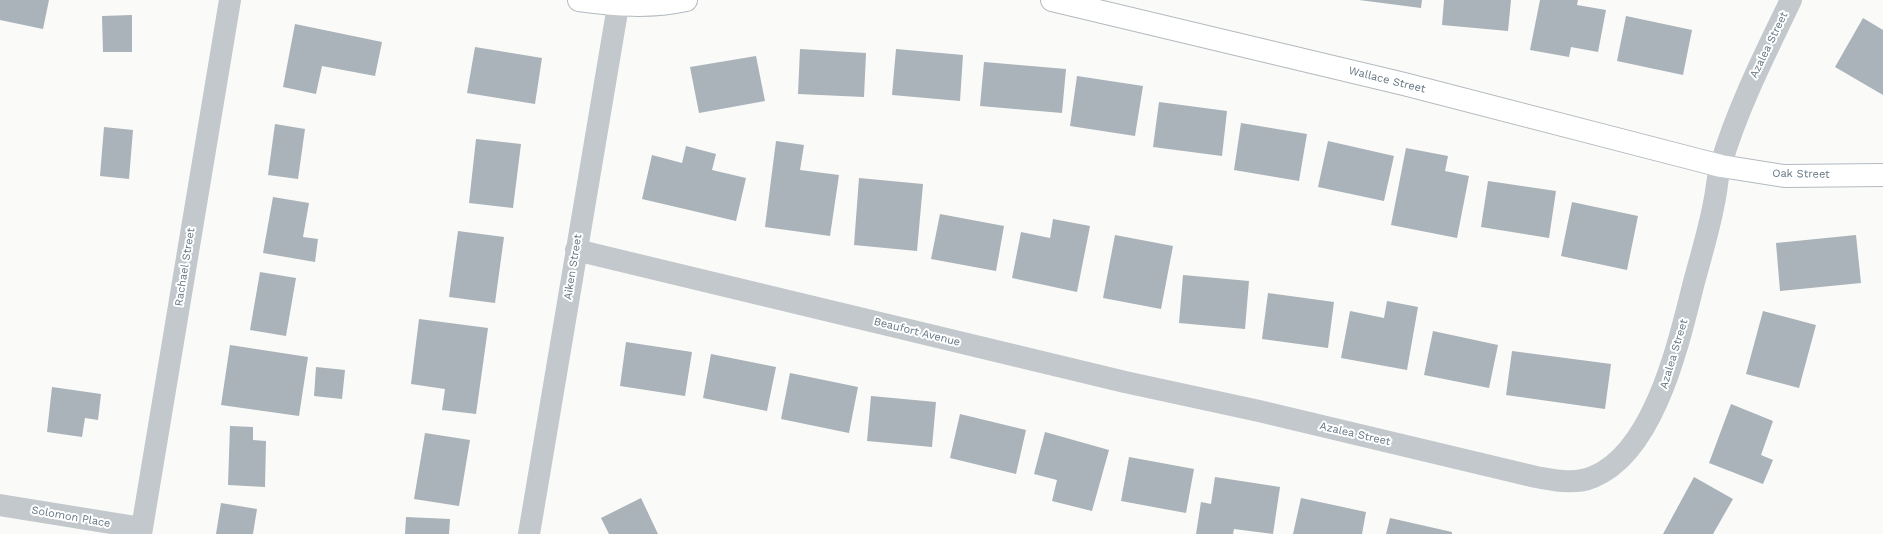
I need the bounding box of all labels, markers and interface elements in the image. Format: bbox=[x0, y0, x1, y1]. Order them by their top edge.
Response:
street label: Azalea Street bbox=[1747, 10, 1791, 80]
street label: Wallace Street bbox=[1347, 64, 1427, 96]
street label: Oak Street bbox=[1772, 167, 1830, 181]
street label: Rachael Street bbox=[172, 227, 198, 307]
street label: Aiken Street bbox=[561, 233, 585, 301]
street label: Beaufort Avenue bbox=[872, 315, 962, 349]
street label: Azalea Street bbox=[1657, 318, 1691, 390]
street label: Azalea Street bbox=[1318, 419, 1392, 449]
street label: Solomon Place bbox=[30, 504, 112, 530]

